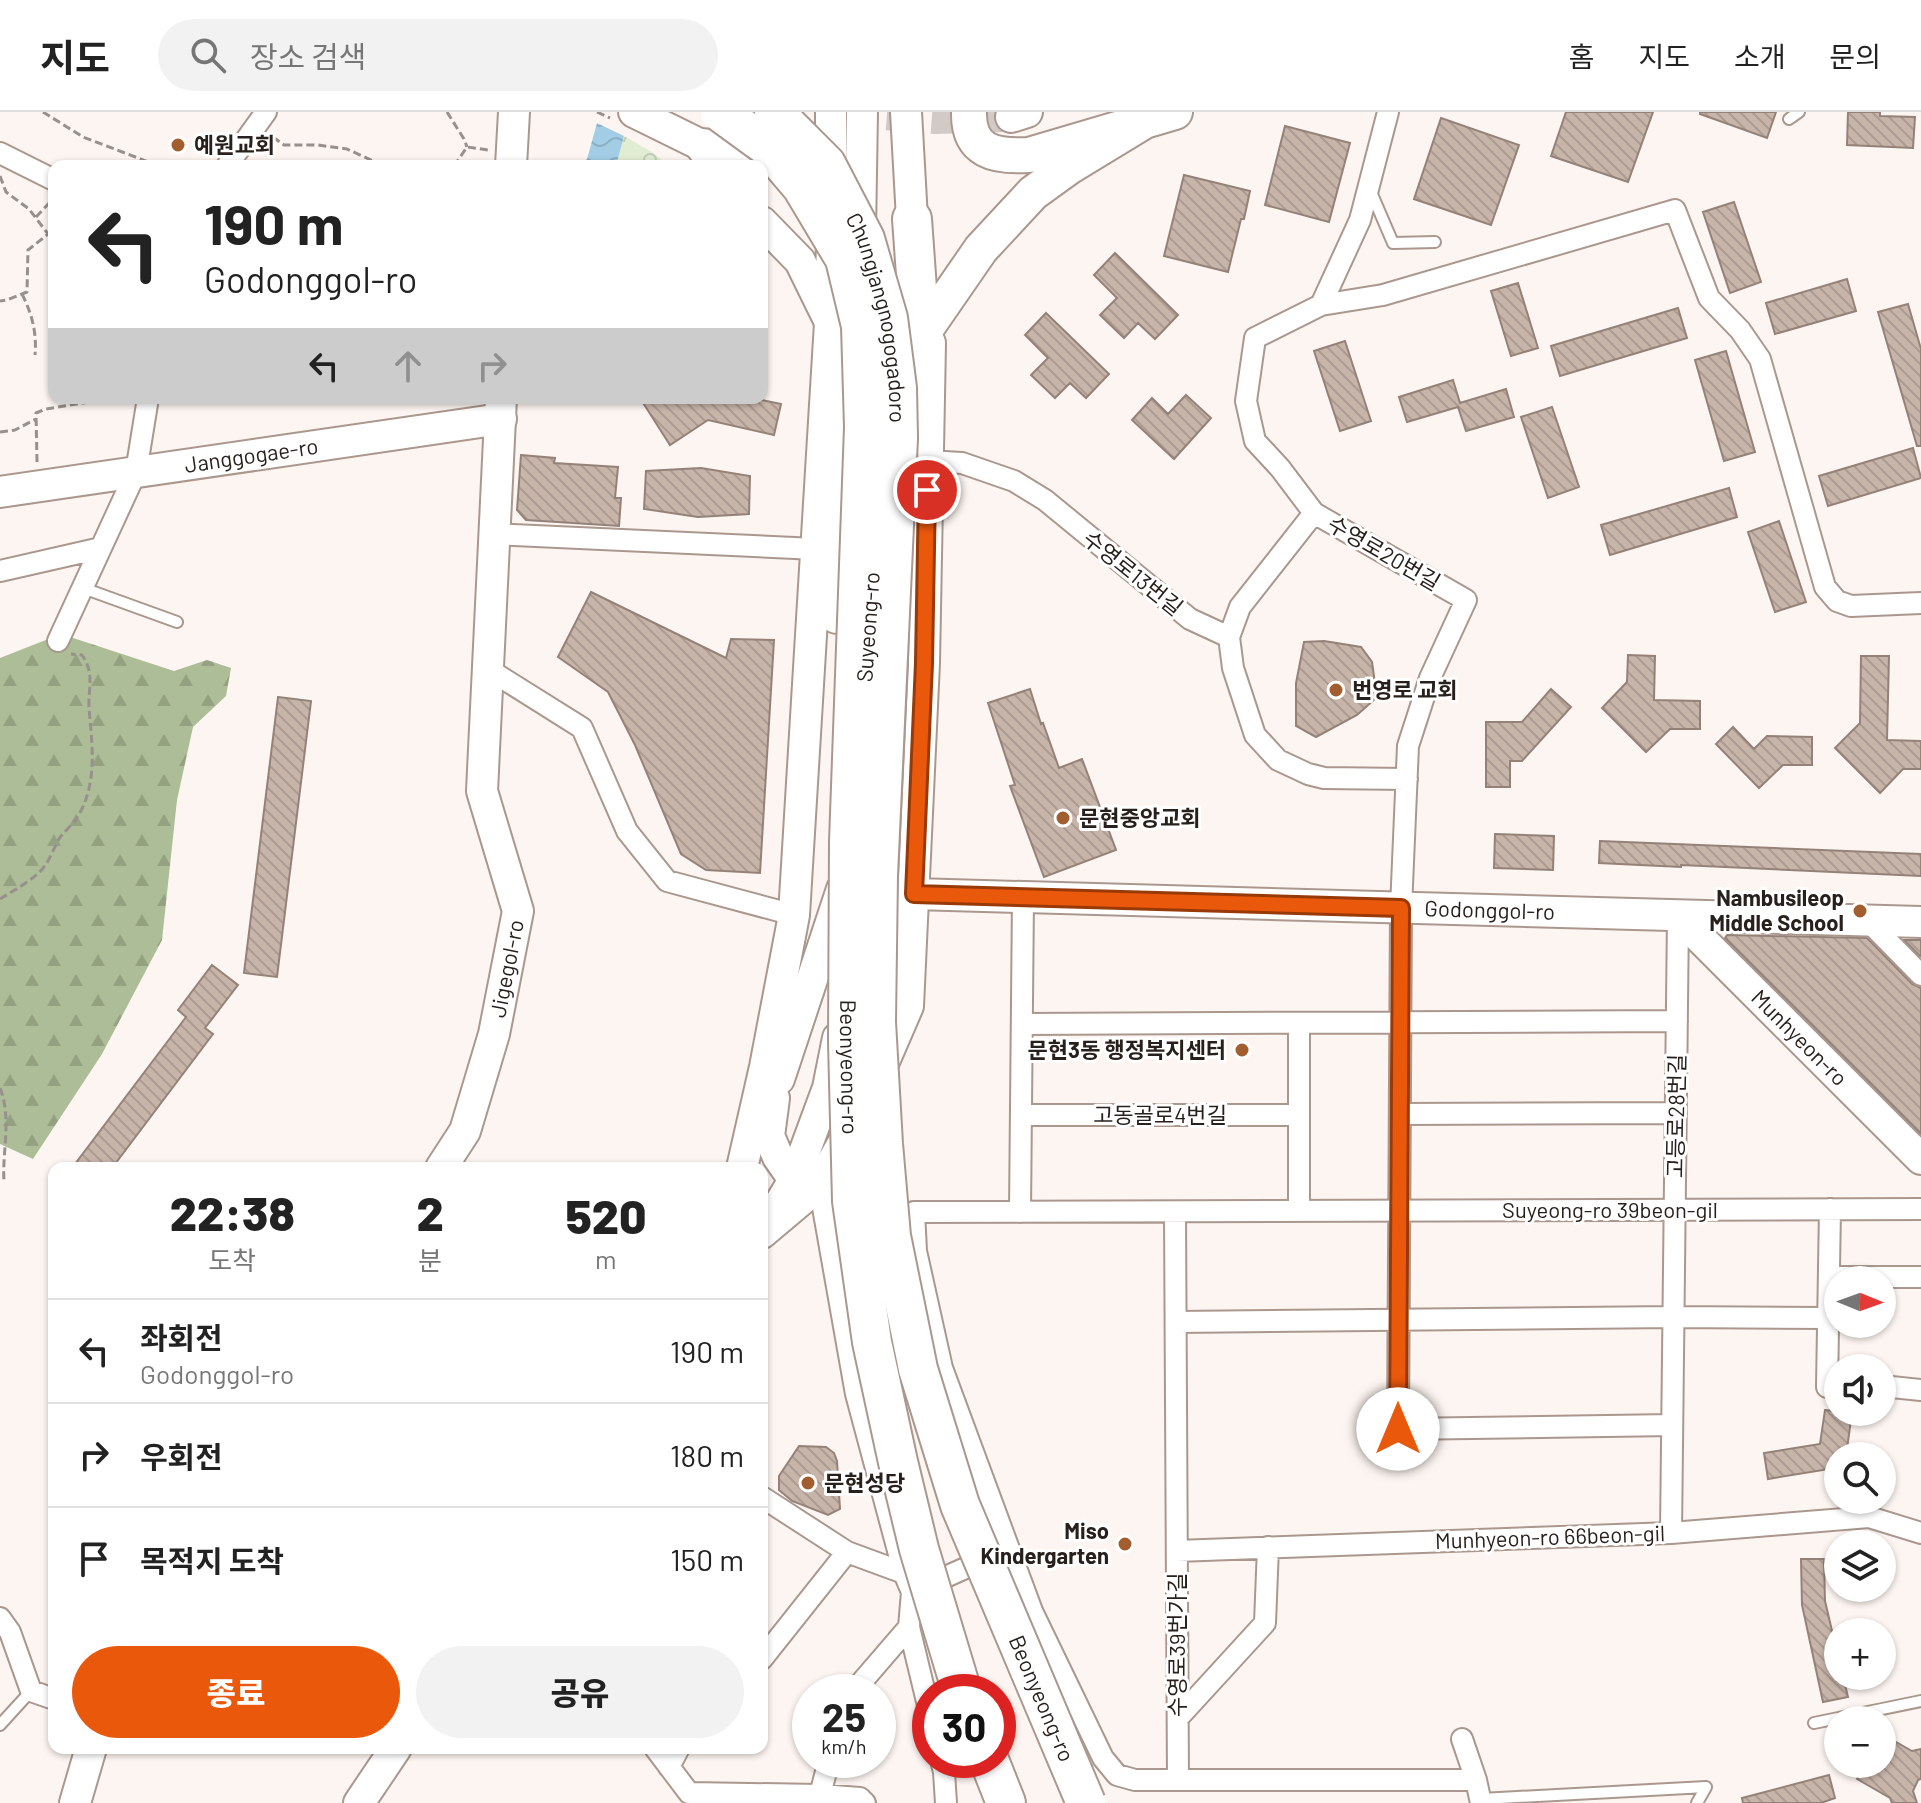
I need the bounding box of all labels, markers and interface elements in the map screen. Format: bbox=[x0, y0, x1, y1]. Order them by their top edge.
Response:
search box bbox=[158, 19, 718, 91]
icon: search bbox=[186, 33, 230, 77]
text: 지도 bbox=[40, 34, 110, 80]
text: 장소 검색 bbox=[250, 38, 366, 74]
text: 홈 bbox=[1569, 39, 1594, 73]
text: 지도 bbox=[1638, 39, 1690, 73]
text: 소개 bbox=[1734, 39, 1785, 73]
text: 문의 bbox=[1829, 39, 1881, 73]
place label: 예원교회 bbox=[194, 131, 275, 157]
marker: 예원교회 bbox=[169, 136, 187, 154]
text: 190 m bbox=[204, 189, 343, 256]
icon: left bbox=[72, 192, 176, 296]
street label: Chungjangnogogadoro bbox=[842, 208, 912, 423]
text: Godonggol-ro bbox=[204, 257, 417, 300]
icon: left bbox=[302, 344, 346, 388]
icon: ahead bbox=[386, 344, 430, 388]
icon: right bbox=[470, 344, 514, 388]
street label: Janggogae-ro bbox=[183, 432, 320, 477]
pin bbox=[893, 456, 961, 524]
icon: arrive bbox=[905, 468, 949, 512]
street label: 수영로20번길 bbox=[1324, 510, 1445, 595]
street label: 수영로13번길 bbox=[1079, 524, 1189, 620]
street label: Suyeong-ro bbox=[850, 571, 884, 683]
place label: 번영로 교회 bbox=[1352, 676, 1458, 702]
marker: 번영로 교회 bbox=[1327, 681, 1345, 699]
place label: 문현중앙교회 bbox=[1079, 804, 1200, 830]
marker: 문현중앙교회 bbox=[1054, 809, 1072, 827]
place label: Nambusileop Middle School bbox=[1709, 884, 1844, 935]
street label: Godonggol-ro bbox=[1424, 894, 1555, 924]
marker: Nambusileop Middle School bbox=[1851, 902, 1869, 920]
street label: Jigegol-ro bbox=[484, 917, 528, 1020]
street label: Munhyeon-ro bbox=[1747, 984, 1854, 1090]
street label: Beonyeong-ro bbox=[836, 1000, 864, 1135]
place label: 문현3동 행정복지센터 bbox=[1028, 1036, 1226, 1062]
marker: 문현3동 행정복지센터 bbox=[1233, 1041, 1251, 1059]
street label: 고등로28번길 bbox=[1661, 1054, 1689, 1178]
street label: 고동골로4번길 bbox=[1093, 1101, 1227, 1127]
text: 22:38 bbox=[170, 1183, 295, 1241]
text: 2 bbox=[416, 1183, 444, 1241]
text: 520 bbox=[565, 1186, 646, 1244]
street label: Suyeong-ro 39beon-gil bbox=[1502, 1196, 1718, 1222]
text: m bbox=[595, 1243, 617, 1274]
text: 도착 bbox=[208, 1244, 256, 1275]
text: 분 bbox=[418, 1244, 442, 1275]
north arrow bbox=[1824, 1266, 1896, 1338]
map controls bbox=[1824, 1266, 1896, 1778]
text: 좌회전 bbox=[140, 1319, 223, 1355]
icon: left bbox=[72, 1329, 116, 1373]
text: 190 m bbox=[670, 1333, 744, 1369]
button: sound bbox=[1824, 1354, 1896, 1426]
text: Godonggol-ro bbox=[140, 1358, 294, 1389]
position arrow bbox=[1356, 1387, 1440, 1471]
icon: right bbox=[72, 1433, 116, 1477]
text: 180 m bbox=[670, 1437, 744, 1473]
text: 우회전 bbox=[140, 1438, 223, 1474]
button: search bbox=[1824, 1442, 1896, 1514]
place label: 문현성당 bbox=[824, 1469, 905, 1495]
marker: 문현성당 bbox=[799, 1474, 817, 1492]
place label: Miso Kindergarten bbox=[981, 1517, 1109, 1568]
street label: Munhyeon-ro 66beon-gil bbox=[1434, 1519, 1665, 1553]
button: layers bbox=[1824, 1530, 1896, 1602]
marker: Miso Kindergarten bbox=[1116, 1535, 1134, 1553]
icon: arrive bbox=[72, 1537, 116, 1581]
text: 150 m bbox=[670, 1541, 744, 1577]
text: 목적지 도착 bbox=[140, 1542, 284, 1578]
street label: 수영로39번가길 bbox=[1163, 1573, 1189, 1717]
button: + bbox=[1824, 1618, 1896, 1690]
street label: Beonyeong-ro bbox=[1004, 1631, 1081, 1765]
button: 종료 bbox=[72, 1646, 400, 1738]
button: 공유 bbox=[416, 1646, 744, 1738]
speed limit sign: 30 bbox=[912, 1674, 1016, 1778]
text: 25 bbox=[822, 1692, 866, 1740]
button: − bbox=[1824, 1706, 1896, 1778]
text: km/h bbox=[821, 1734, 867, 1758]

